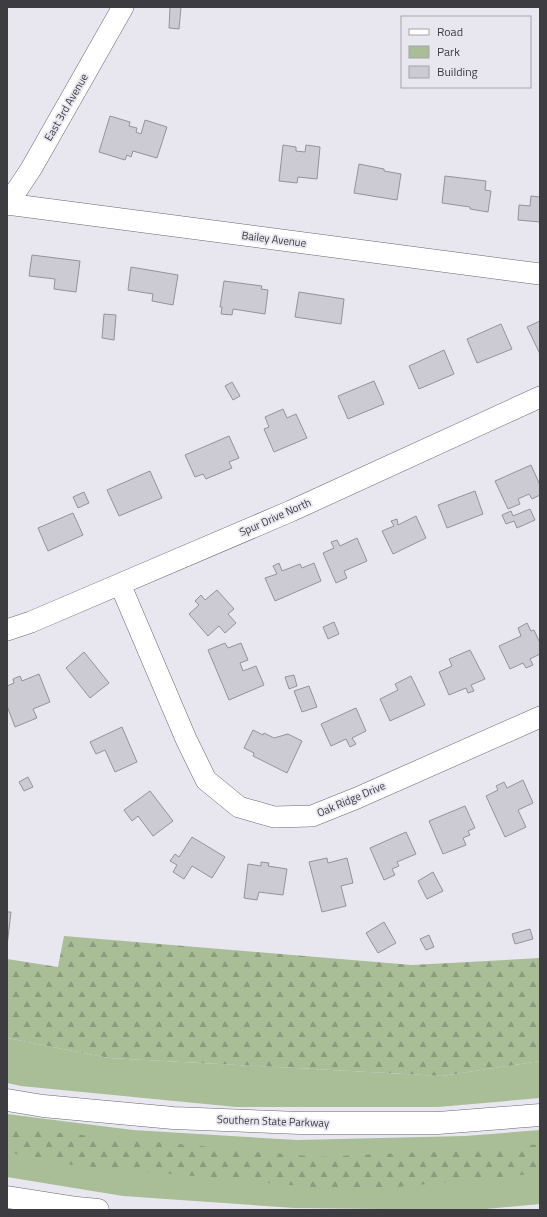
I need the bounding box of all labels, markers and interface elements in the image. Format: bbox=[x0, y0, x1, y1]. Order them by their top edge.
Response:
legend bbox=[401, 16, 531, 88]
text: Road bbox=[437, 22, 463, 41]
text: Park bbox=[437, 42, 460, 61]
text: Building bbox=[437, 62, 478, 81]
street label: East 3rd Avenue bbox=[40, 70, 92, 144]
street label: Bailey Avenue bbox=[241, 227, 308, 251]
street label: Spur Drive North bbox=[237, 494, 314, 540]
street label: Oak Ridge Drive bbox=[314, 777, 388, 821]
street label: Southern State Parkway bbox=[217, 1111, 330, 1131]

